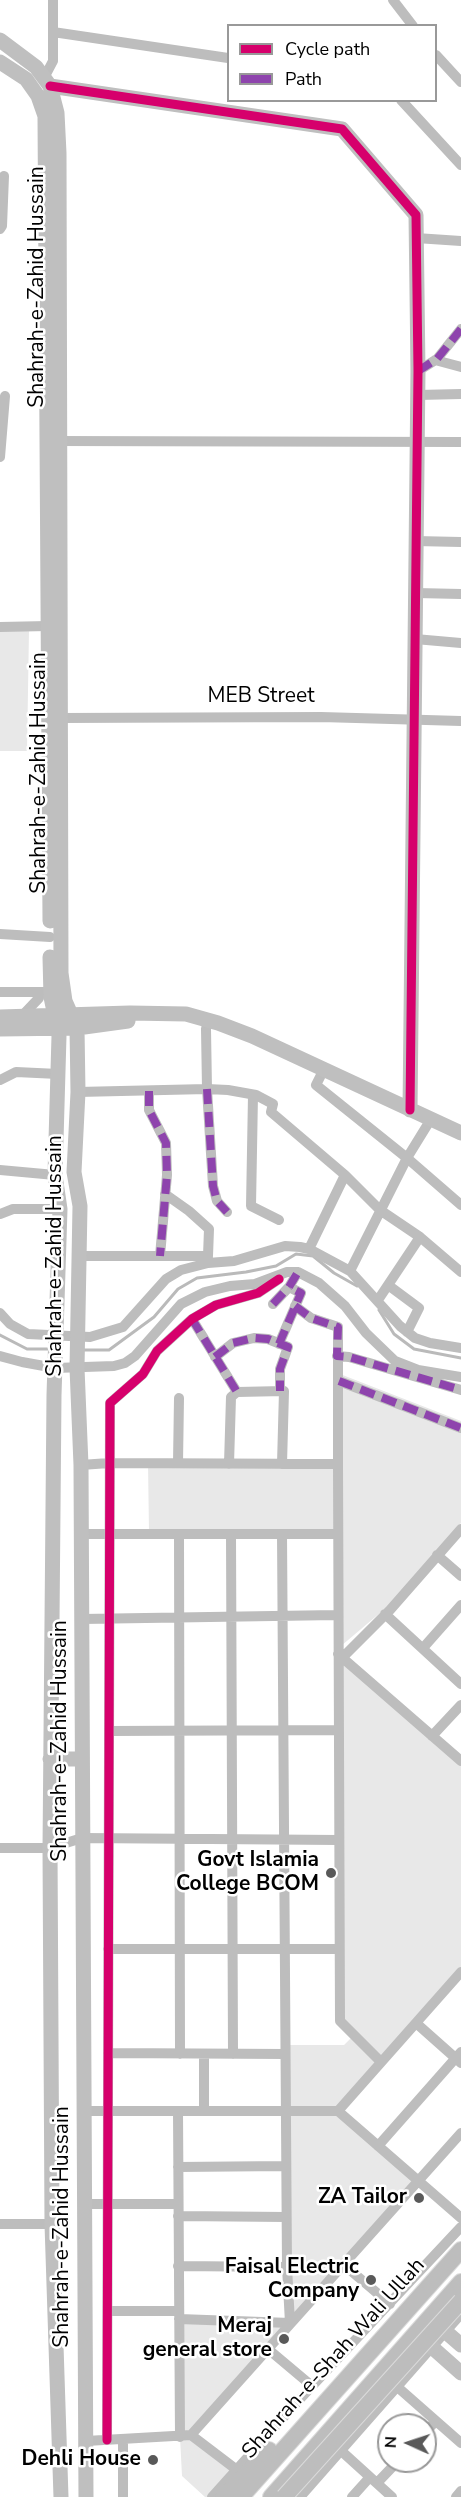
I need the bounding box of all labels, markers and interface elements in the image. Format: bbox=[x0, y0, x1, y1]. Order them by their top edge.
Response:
legend bbox=[227, 24, 437, 102]
text: Cycle path bbox=[285, 37, 370, 61]
text: Path bbox=[285, 67, 322, 91]
street label: Shahrah-e-Zahid Hussain bbox=[25, 166, 51, 408]
street label: Shahrah-e-Zahid Hussain bbox=[27, 652, 53, 894]
street label: MEB Street bbox=[207, 684, 315, 710]
street label: Shahrah-e-Zahid Hussain bbox=[43, 1135, 69, 1377]
street label: Shahrah-e-Zahid Hussain bbox=[48, 1620, 74, 1862]
place label: Govt Islamia College BCOM bbox=[176, 1848, 319, 1898]
marker: Govt Islamia College BCOM bbox=[324, 1866, 338, 1880]
street label: Shahrah-e-Zahid Hussain bbox=[50, 2106, 76, 2348]
place label: ZA Tailor bbox=[318, 2185, 407, 2211]
marker: ZA Tailor bbox=[412, 2191, 426, 2205]
street label: Shahrah-e-Shah Wali Ullah bbox=[237, 2254, 431, 2464]
place label: Faisal Electric Company bbox=[225, 2255, 359, 2305]
marker: Faisal Electric Company bbox=[364, 2273, 378, 2287]
place label: Meraj general store bbox=[143, 2314, 272, 2364]
marker: Meraj general store bbox=[277, 2332, 291, 2346]
north arrow bbox=[377, 2413, 437, 2473]
text: N bbox=[380, 2436, 402, 2449]
place label: Dehli House bbox=[21, 2447, 141, 2473]
marker: Dehli House bbox=[146, 2453, 160, 2467]

